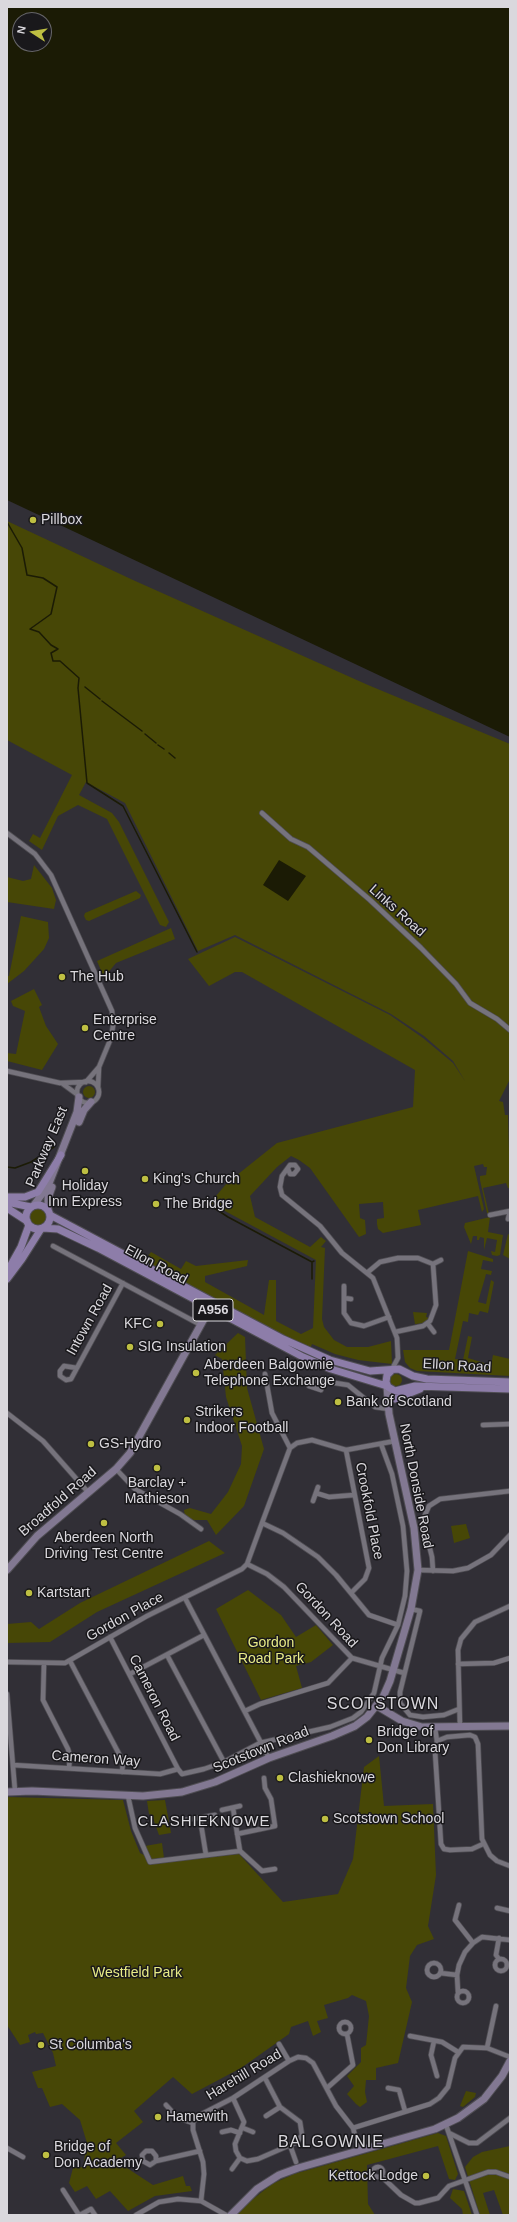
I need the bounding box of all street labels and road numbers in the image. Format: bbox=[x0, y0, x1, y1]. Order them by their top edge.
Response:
street label: Links Road bbox=[365, 881, 429, 941]
street label: Parkway East bbox=[23, 1104, 71, 1190]
street label: Ellon Road bbox=[122, 1242, 190, 1288]
street label: Intown Road bbox=[64, 1282, 116, 1358]
road number: A956 bbox=[193, 1299, 233, 1321]
street label: Ellon Road bbox=[422, 1356, 492, 1376]
street label: North Donside Road bbox=[396, 1422, 436, 1550]
street label: Crookfold Place bbox=[351, 1461, 387, 1561]
street label: Broadfold Road bbox=[16, 1464, 100, 1540]
street label: Gordon Road bbox=[291, 1579, 361, 1651]
street label: Gordon Place bbox=[83, 1589, 167, 1645]
street label: Cameron Road bbox=[125, 1652, 183, 1744]
street label: Scotstown Road bbox=[211, 1723, 311, 1777]
street label: Cameron Way bbox=[51, 1748, 141, 1770]
street label: Harehill Road bbox=[203, 2046, 285, 2104]

